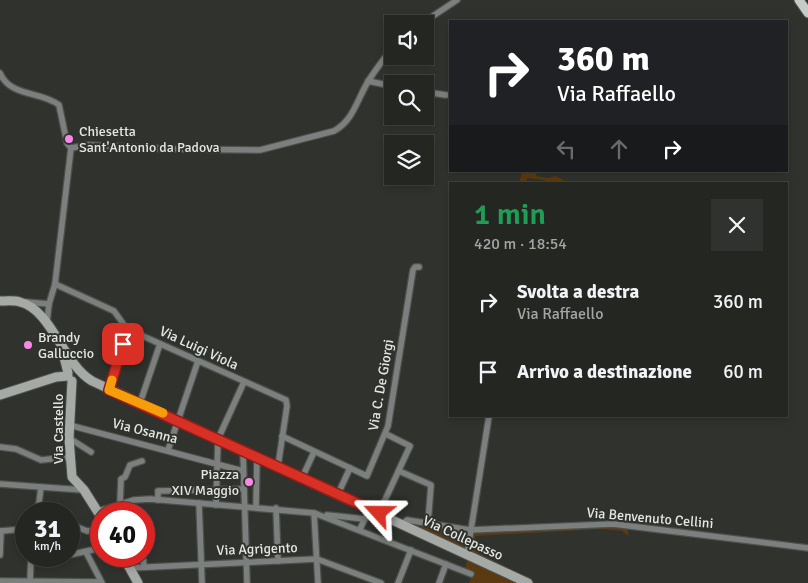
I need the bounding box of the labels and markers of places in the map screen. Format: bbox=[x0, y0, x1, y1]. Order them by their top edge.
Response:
place label: Chiesetta Sant'Antonio da Padova bbox=[79, 123, 220, 156]
marker: Chiesetta Sant'Antonio da Padova bbox=[63, 133, 75, 145]
pin bbox=[102, 323, 144, 365]
place label: Brandy Galluccio bbox=[38, 329, 94, 362]
marker: Brandy Galluccio bbox=[22, 339, 34, 351]
place label: Piazza XIV Maggio bbox=[171, 466, 239, 499]
marker: Piazza XIV Maggio bbox=[243, 476, 255, 488]

